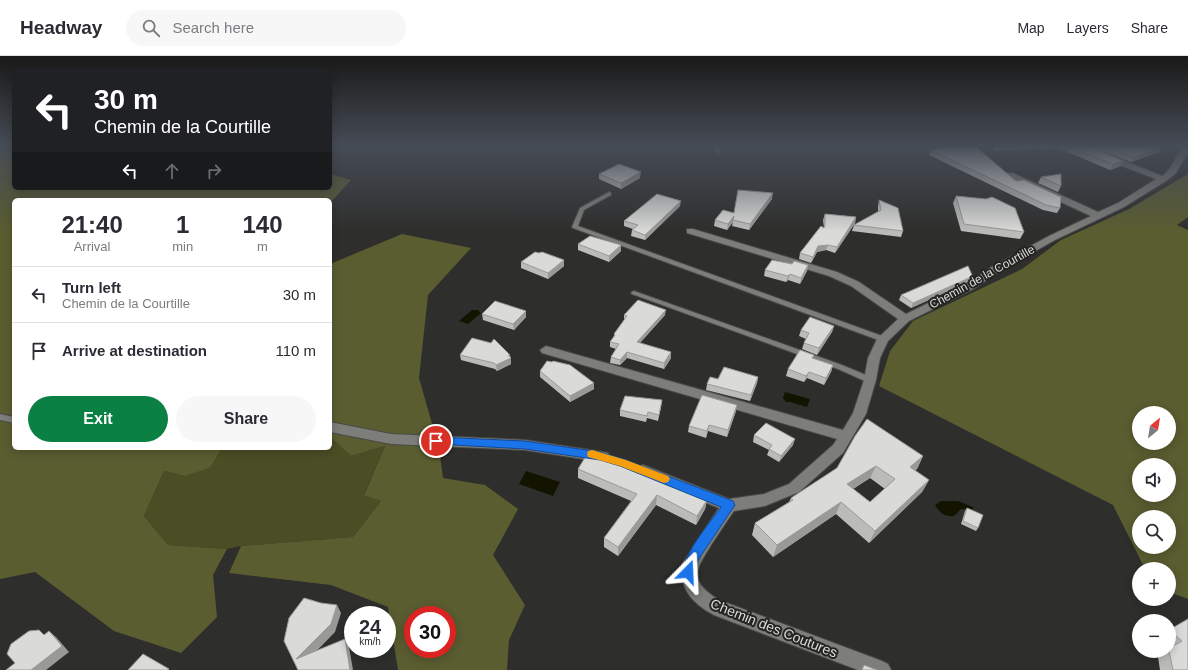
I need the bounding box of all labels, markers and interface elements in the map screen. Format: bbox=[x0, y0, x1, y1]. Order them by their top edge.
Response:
search box bbox=[126, 10, 406, 46]
text: Headway bbox=[20, 17, 102, 38]
icon: search bbox=[140, 17, 162, 39]
text: Search here bbox=[172, 19, 254, 36]
text: Map bbox=[1017, 20, 1045, 36]
text: Layers bbox=[1067, 20, 1109, 36]
text: Share bbox=[1131, 20, 1168, 36]
icon: left bbox=[28, 84, 80, 136]
text: 30 m bbox=[94, 84, 158, 115]
text: Chemin de la Courtille bbox=[94, 117, 271, 137]
icon: left bbox=[119, 160, 141, 182]
icon: ahead bbox=[161, 160, 183, 182]
icon: right bbox=[203, 160, 225, 182]
text: 21:40 bbox=[61, 211, 123, 238]
text: 1 bbox=[176, 211, 189, 238]
text: 140 bbox=[243, 211, 283, 238]
text: Arrival bbox=[74, 239, 111, 254]
text: min bbox=[172, 239, 193, 254]
text: m bbox=[257, 239, 268, 254]
street label: Chemin de la Courtille bbox=[927, 242, 1037, 312]
text: Turn left bbox=[62, 279, 121, 296]
icon: left bbox=[28, 284, 50, 306]
text: 30 m bbox=[283, 286, 316, 303]
text: Chemin de la Courtille bbox=[62, 296, 190, 311]
icon: arrive bbox=[28, 340, 50, 362]
text: Arrive at destination bbox=[62, 342, 207, 359]
text: 110 m bbox=[275, 342, 316, 359]
button: Exit bbox=[28, 396, 168, 442]
button: Share bbox=[176, 396, 316, 442]
north arrow bbox=[1132, 406, 1176, 450]
map controls bbox=[1132, 406, 1176, 658]
pin bbox=[419, 424, 453, 458]
icon: arrive bbox=[425, 430, 447, 452]
button: sound bbox=[1132, 458, 1176, 502]
button: search bbox=[1132, 510, 1176, 554]
position arrow bbox=[667, 551, 709, 593]
button: + bbox=[1132, 562, 1176, 606]
street label: Chemin des Coutures bbox=[708, 595, 840, 661]
speed limit sign: 30 bbox=[404, 606, 456, 658]
button: − bbox=[1132, 614, 1176, 658]
text: 24 bbox=[359, 616, 381, 638]
text: km/h bbox=[359, 636, 381, 647]

